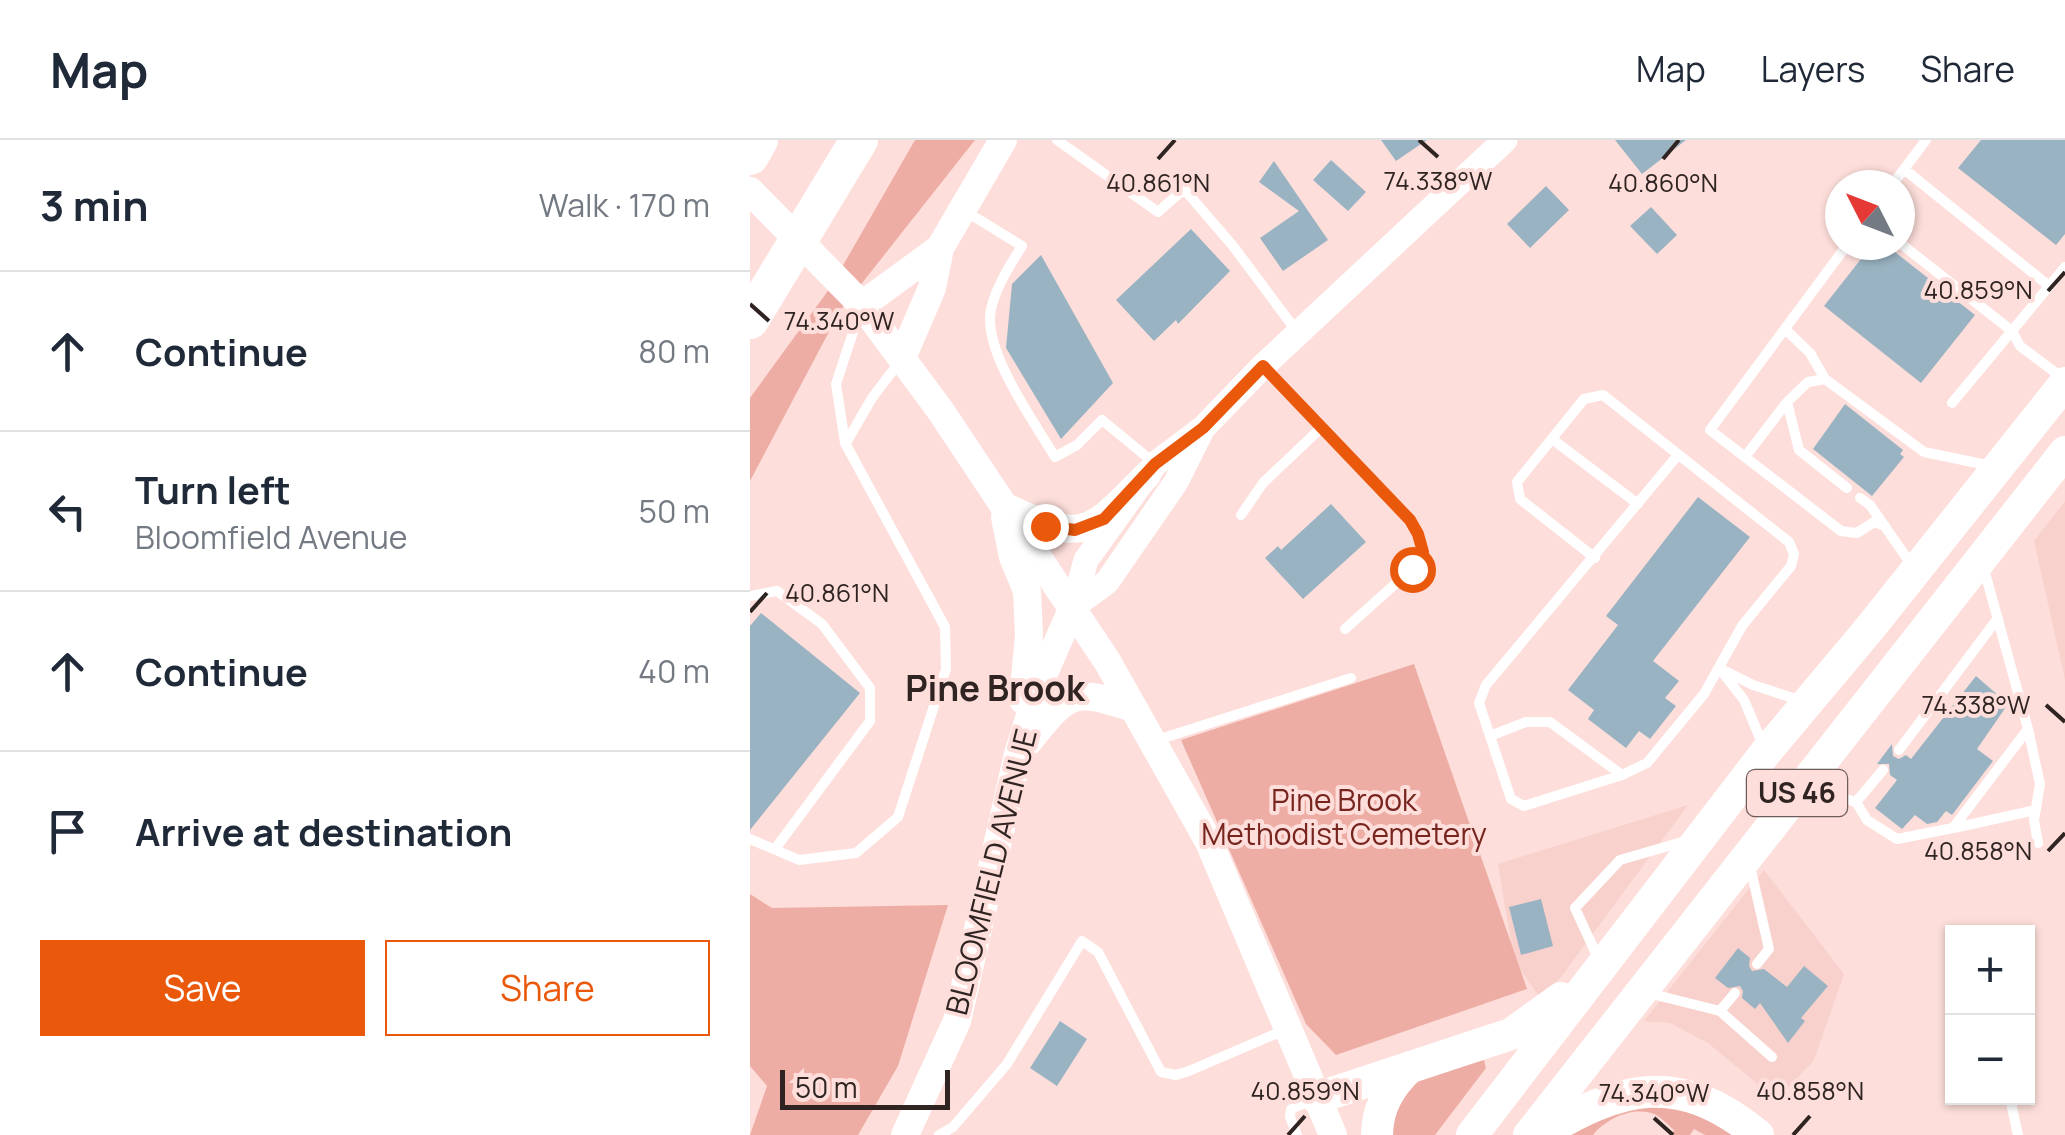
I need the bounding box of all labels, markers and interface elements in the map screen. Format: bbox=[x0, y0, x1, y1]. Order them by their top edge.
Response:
text: Map bbox=[50, 37, 148, 102]
text: Map bbox=[1636, 45, 1706, 93]
text: Layers bbox=[1761, 45, 1865, 93]
text: Share bbox=[1920, 45, 2015, 93]
text: 74.338°W bbox=[1384, 163, 1492, 198]
text: 40.861°N bbox=[1106, 165, 1210, 200]
text: 40.860°N bbox=[1608, 165, 1718, 200]
north arrow bbox=[1825, 170, 1915, 260]
text: 3 min bbox=[40, 176, 149, 234]
text: Walk · 170 m bbox=[539, 183, 710, 227]
text: 40.859°N bbox=[1923, 272, 2033, 307]
text: 74.340°W bbox=[784, 303, 894, 338]
icon: ahead bbox=[40, 324, 95, 379]
text: Continue bbox=[135, 325, 308, 377]
text: 80 m bbox=[638, 329, 710, 373]
text: Turn left bbox=[135, 463, 291, 515]
icon: left bbox=[40, 484, 95, 539]
text: 50 m bbox=[638, 489, 710, 533]
route end bbox=[1023, 504, 1069, 550]
text: Bloomfield Avenue bbox=[135, 515, 407, 559]
route start bbox=[1390, 547, 1436, 593]
text: 40.861°N bbox=[785, 575, 889, 610]
icon: ahead bbox=[40, 644, 95, 699]
text: Continue bbox=[135, 645, 308, 697]
text: 40 m bbox=[638, 649, 710, 693]
district label: Pine Brook bbox=[905, 664, 1086, 712]
text: 74.338°W bbox=[1922, 687, 2030, 722]
street label: BLOOMFIELD AVENUE bbox=[935, 724, 1046, 1019]
road number: US 46 bbox=[1747, 770, 1847, 816]
park label: Pine Brook Methodist Cemetery bbox=[1201, 779, 1487, 854]
icon: arrive bbox=[40, 804, 95, 859]
text: Arrive at destination bbox=[135, 805, 512, 857]
text: 40.858°N bbox=[1924, 833, 2032, 868]
map controls bbox=[1945, 925, 2035, 1105]
button: + bbox=[1945, 925, 2035, 1015]
button: Save bbox=[40, 940, 365, 1036]
button: Share bbox=[385, 940, 710, 1036]
button: − bbox=[1945, 1015, 2035, 1105]
scale bar bbox=[780, 1065, 950, 1110]
text: 50 m bbox=[795, 1068, 858, 1106]
text: 40.859°N bbox=[1250, 1073, 1360, 1108]
text: 40.858°N bbox=[1756, 1073, 1864, 1108]
text: 74.340°W bbox=[1599, 1075, 1709, 1110]

